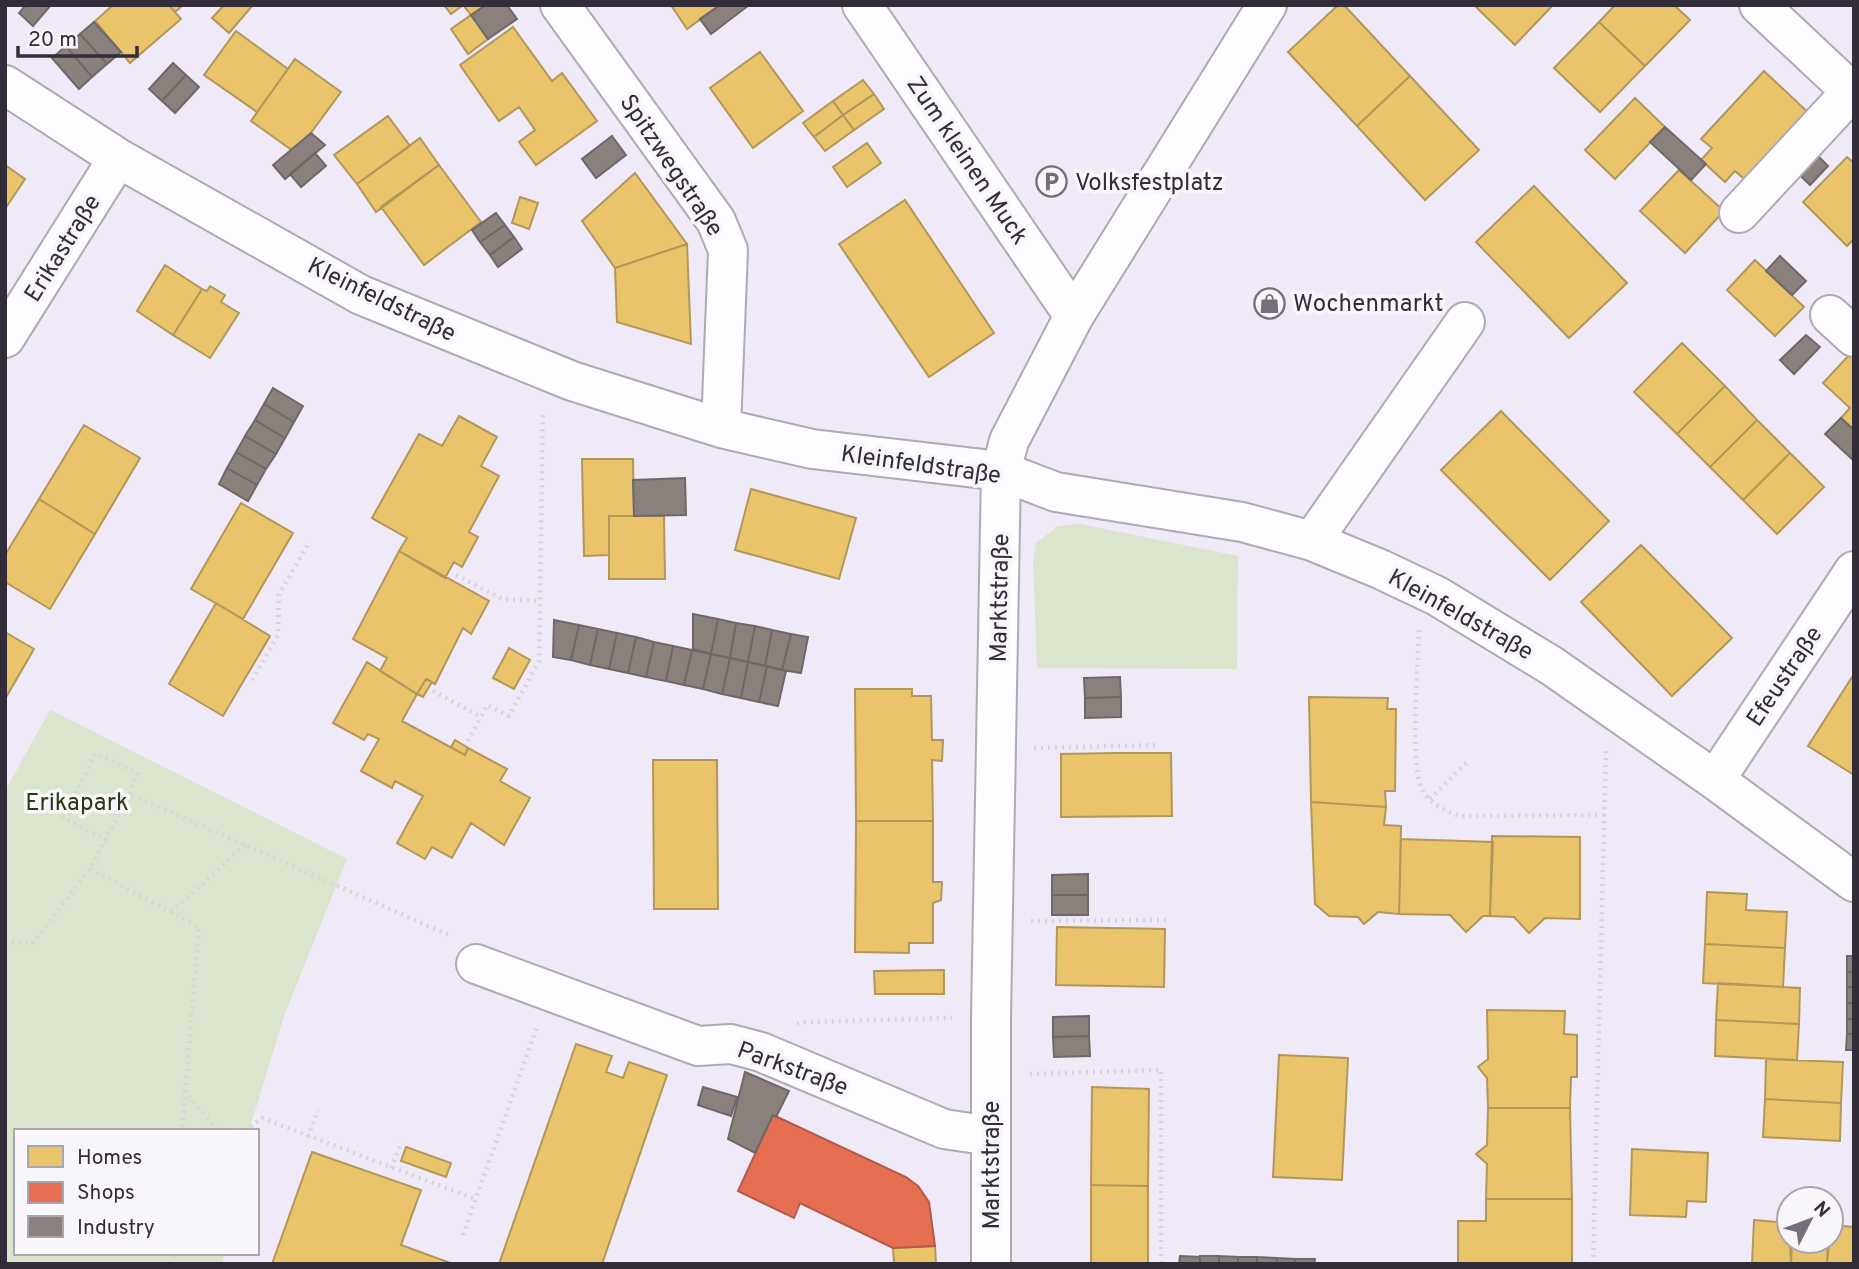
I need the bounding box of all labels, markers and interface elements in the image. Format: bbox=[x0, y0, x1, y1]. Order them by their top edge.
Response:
scale bar bbox=[18, 14, 136, 58]
text: 20 m bbox=[28, 27, 77, 54]
street label: Zum kleinen Muck bbox=[899, 71, 1034, 251]
street label: Spitzwegstraße bbox=[612, 89, 729, 243]
parking icon: Volksfestplatz bbox=[1035, 165, 1069, 199]
place label: Volksfestplatz bbox=[1075, 169, 1224, 199]
street label: Erikastraße bbox=[19, 190, 109, 308]
street label: Kleinfeldstraße bbox=[302, 252, 460, 350]
shop icon: Wochenmarkt bbox=[1253, 286, 1287, 320]
place label: Wochenmarkt bbox=[1293, 290, 1443, 320]
street label: Kleinfeldstraße bbox=[839, 440, 1003, 492]
street label: Marktstraße bbox=[985, 533, 1017, 663]
street label: Kleinfeldstraße bbox=[1382, 563, 1538, 668]
street label: Efeustraße bbox=[1741, 621, 1830, 733]
park label: Erikapark bbox=[25, 789, 129, 819]
street label: Parkstraße bbox=[733, 1036, 852, 1104]
street label: Marktstraße bbox=[978, 1101, 1008, 1229]
legend bbox=[14, 1129, 259, 1255]
text: Homes bbox=[77, 1145, 142, 1172]
text: Shops bbox=[77, 1180, 135, 1207]
north arrow bbox=[1775, 1185, 1845, 1255]
text: N bbox=[1808, 1197, 1835, 1223]
text: Industry bbox=[77, 1215, 155, 1242]

